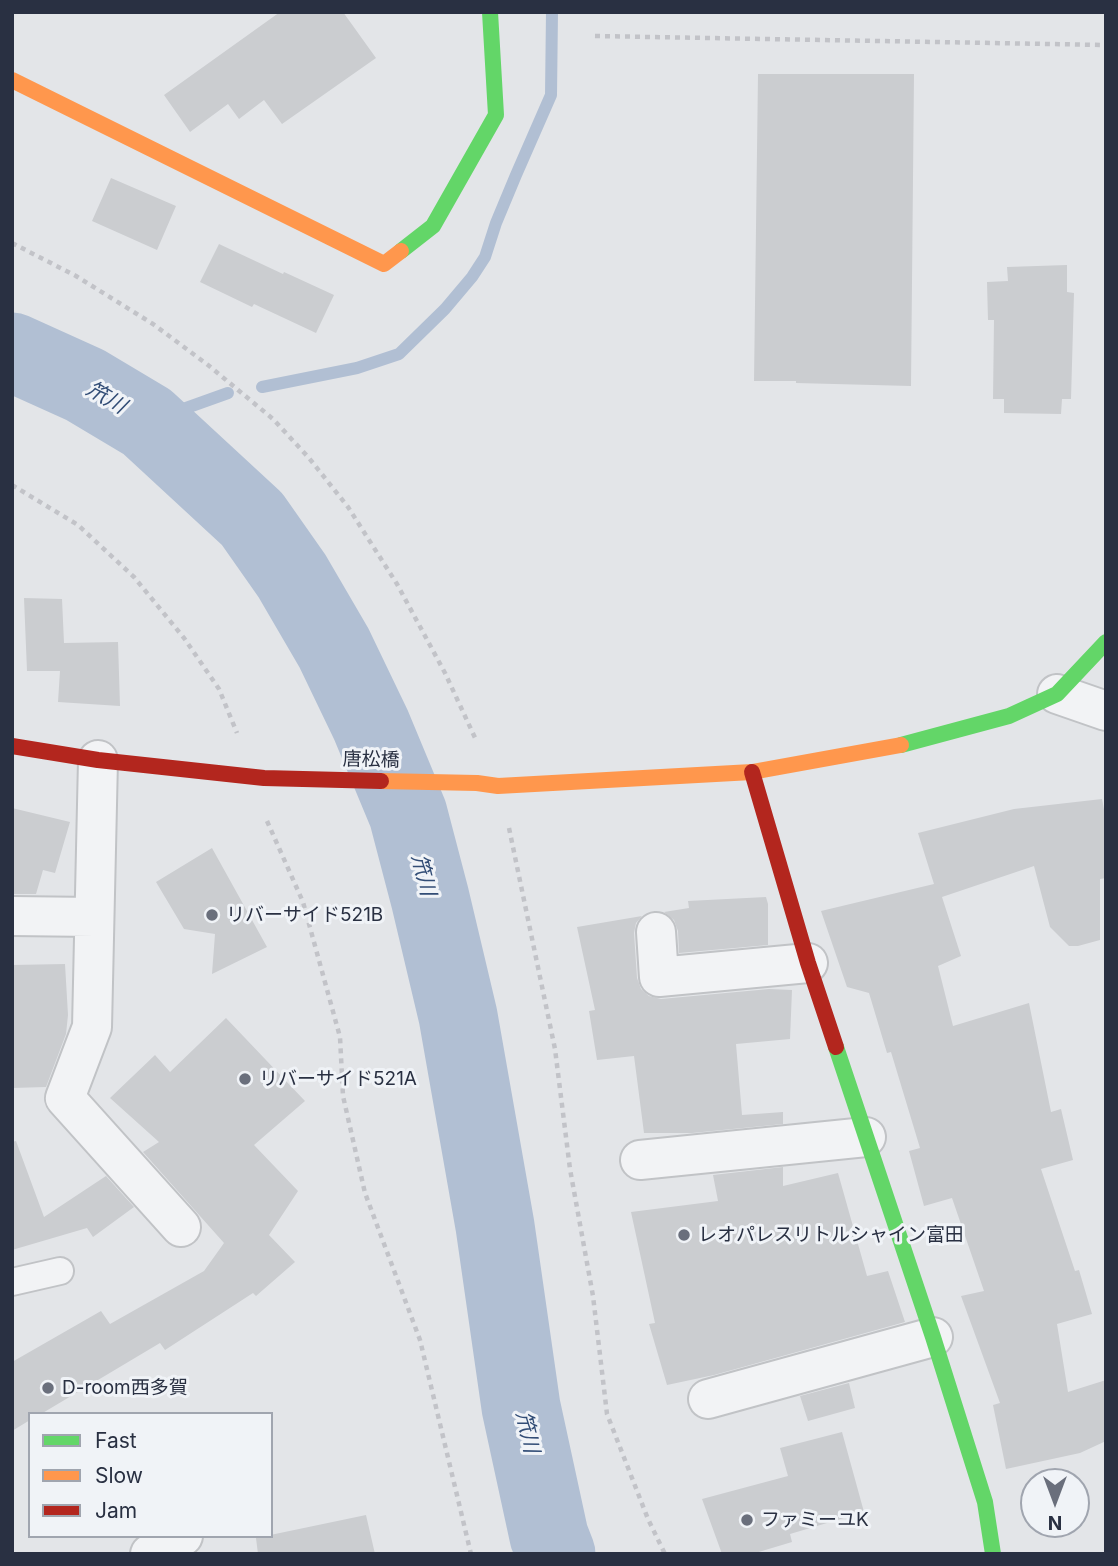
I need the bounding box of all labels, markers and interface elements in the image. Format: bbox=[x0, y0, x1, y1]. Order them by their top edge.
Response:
water label: 笊川 bbox=[82, 377, 130, 419]
street label: 唐松橋 bbox=[342, 748, 400, 772]
water label: 笊川 bbox=[406, 852, 440, 898]
place label: リバーサイド521B bbox=[226, 904, 383, 926]
marker: リバーサイド521B bbox=[204, 907, 220, 923]
place label: リバーサイド521A bbox=[259, 1068, 417, 1090]
marker: リバーサイド521A bbox=[237, 1071, 253, 1087]
place label: レオパレスリトルシャイン富田 bbox=[698, 1224, 964, 1246]
marker: レオパレスリトルシャイン富田 bbox=[676, 1227, 692, 1243]
place label: D-room西多賀 bbox=[62, 1377, 188, 1399]
marker: D-room西多賀 bbox=[40, 1380, 56, 1396]
water label: 笊川 bbox=[510, 1409, 544, 1455]
legend bbox=[28, 1412, 273, 1538]
text: Fast bbox=[95, 1428, 137, 1453]
text: Slow bbox=[95, 1463, 143, 1488]
north arrow bbox=[1020, 1468, 1090, 1538]
text: Jam bbox=[95, 1498, 137, 1523]
place label: ファミーユK bbox=[761, 1509, 869, 1531]
text: N bbox=[1048, 1511, 1062, 1534]
marker: ファミーユK bbox=[739, 1512, 755, 1528]

